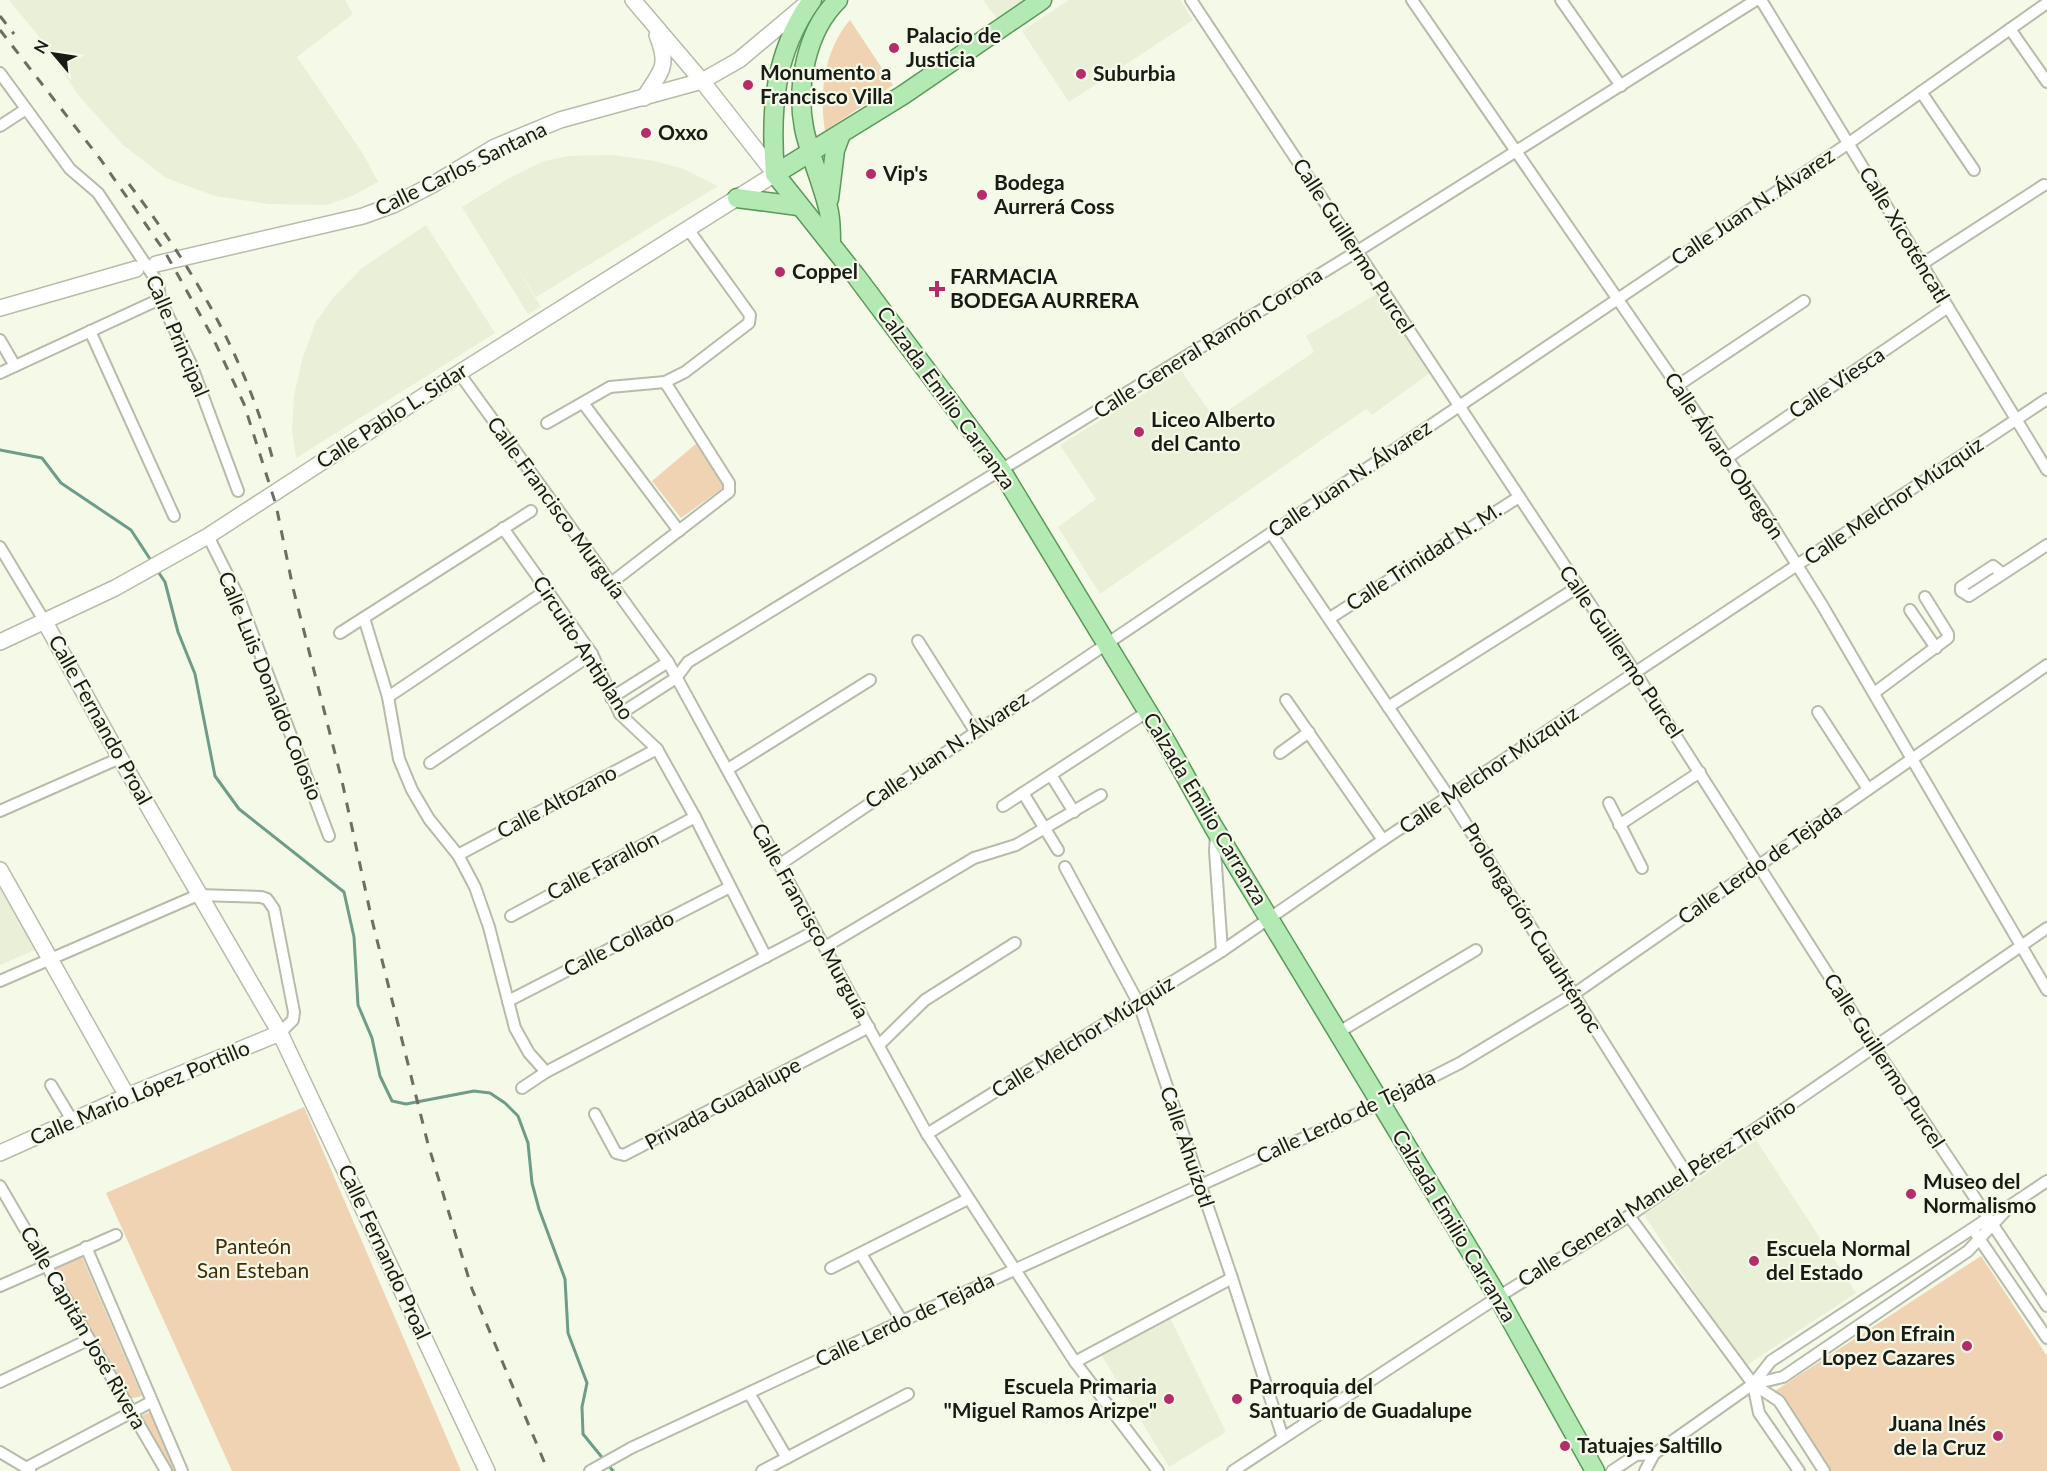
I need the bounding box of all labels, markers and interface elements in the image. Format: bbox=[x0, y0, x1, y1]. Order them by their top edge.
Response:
place label: Palacio de Justicia bbox=[906, 22, 1001, 71]
north arrow bbox=[24, 24, 84, 84]
text: N bbox=[29, 36, 52, 56]
marker: Palacio de Justicia bbox=[887, 41, 901, 55]
place label: Monumento a Francisco Villa bbox=[760, 59, 893, 108]
place label: Suburbia bbox=[1093, 60, 1176, 85]
marker: Suburbia bbox=[1074, 67, 1088, 81]
marker: Monumento a Francisco Villa bbox=[741, 78, 755, 92]
street label: Calle Carlos Santana bbox=[371, 115, 550, 220]
place label: Oxxo bbox=[658, 119, 708, 144]
marker: Oxxo bbox=[639, 126, 653, 140]
street label: Calle Juan N. Álvarez bbox=[1666, 142, 1839, 270]
street label: Calle Guillermo Purcel bbox=[1288, 153, 1420, 337]
place label: Vip's bbox=[882, 160, 928, 185]
street label: Calle Xicoténcatl bbox=[1855, 162, 1956, 307]
marker: Vip's bbox=[864, 167, 878, 181]
place label: Bodega Aurrerá Coss bbox=[993, 169, 1114, 218]
marker: Bodega Aurrerá Coss bbox=[975, 188, 989, 202]
place label: Coppel bbox=[792, 258, 858, 283]
street label: Calle General Ramón Corona bbox=[1088, 261, 1326, 423]
place label: FARMACIA BODEGA AURRERA bbox=[950, 263, 1139, 312]
marker: Coppel bbox=[773, 265, 787, 279]
street label: Calle Principal bbox=[141, 271, 215, 400]
marker: FARMACIA BODEGA AURRERA bbox=[928, 280, 946, 298]
street label: Calzada Emilio Carranza bbox=[872, 301, 1022, 493]
street label: Calle Viesca bbox=[1784, 341, 1889, 423]
street label: Calle Pablo L. Sidar bbox=[311, 356, 472, 473]
street label: Calle Álvaro Obregón bbox=[1660, 367, 1790, 543]
place label: Liceo Alberto del Canto bbox=[1151, 406, 1275, 455]
street label: Calle Francisco Murguía bbox=[483, 411, 632, 603]
street label: Calle Juan N. Álvarez bbox=[1263, 414, 1436, 542]
marker: Liceo Alberto del Canto bbox=[1132, 425, 1146, 439]
street label: Calle Melchor Múzquiz bbox=[1799, 430, 1987, 569]
street label: Calle Trinidad N. M. bbox=[1341, 496, 1505, 615]
street label: Calle Guillermo Purcel bbox=[1555, 560, 1689, 742]
street label: Calle Luis Donaldo Colosio bbox=[214, 567, 329, 804]
street label: Circuito Antiplano bbox=[528, 571, 640, 724]
street label: Calle Fernando Proal bbox=[44, 630, 158, 809]
street label: Calle Juan N. Álvarez bbox=[860, 685, 1033, 813]
street label: Calle Melchor Múzquiz bbox=[1394, 699, 1582, 838]
street label: Calzada Emilio Carranza bbox=[1139, 707, 1274, 909]
street label: Calle Altozano bbox=[492, 759, 621, 843]
street label: Calle Lerdo de Tejada bbox=[1672, 797, 1846, 929]
street label: Calle Francisco Murguía bbox=[747, 818, 875, 1022]
street label: Prolongación Cuauhtémoc bbox=[1458, 818, 1608, 1037]
street label: Calle Farallon bbox=[542, 825, 663, 905]
street label: Calle Collado bbox=[559, 904, 678, 981]
street label: Calle Guillermo Purcel bbox=[1819, 968, 1951, 1152]
street label: Calle Melchor Múzquiz bbox=[986, 969, 1178, 1102]
street label: Calle Mario López Portillo bbox=[26, 1034, 253, 1149]
street label: Privada Guadalupe bbox=[640, 1051, 804, 1154]
street label: Calle Lerdo de Tejada bbox=[1252, 1063, 1439, 1168]
street label: Calle Ahuízotl bbox=[1156, 1083, 1221, 1210]
street label: Calle General Manuel Pérez Treviño bbox=[1513, 1092, 1800, 1291]
street label: Calzada Emilio Carranza bbox=[1388, 1124, 1523, 1326]
street label: Calle Fernando Proal bbox=[334, 1160, 437, 1343]
place label: Museo del Normalismo bbox=[1923, 1168, 2036, 1217]
marker: Museo del Normalismo bbox=[1904, 1187, 1918, 1201]
street label: Calle Capitán José Rivera bbox=[16, 1221, 153, 1433]
park label: Panteón San Esteban bbox=[197, 1233, 309, 1282]
place label: Escuela Normal del Estado bbox=[1766, 1235, 1911, 1284]
marker: Escuela Normal del Estado bbox=[1747, 1254, 1761, 1268]
street label: Calle Lerdo de Tejada bbox=[811, 1266, 998, 1371]
place label: Don Efrain Lopez Cazares bbox=[1822, 1320, 1955, 1369]
marker: Don Efrain Lopez Cazares bbox=[1960, 1339, 1974, 1353]
place label: Escuela Primaria "Miguel Ramos Arizpe" bbox=[944, 1373, 1157, 1422]
place label: Parroquia del Santuario de Guadalupe bbox=[1249, 1373, 1472, 1422]
marker: Escuela Primaria "Miguel Ramos Arizpe" bbox=[1162, 1392, 1176, 1406]
marker: Parroquia del Santuario de Guadalupe bbox=[1230, 1392, 1244, 1406]
place label: Juana Inés de la Cruz bbox=[1889, 1410, 1986, 1459]
marker: Juana Inés de la Cruz bbox=[1991, 1429, 2005, 1443]
place label: Tatuajes Saltillo bbox=[1577, 1432, 1722, 1457]
marker: Tatuajes Saltillo bbox=[1558, 1439, 1572, 1453]

